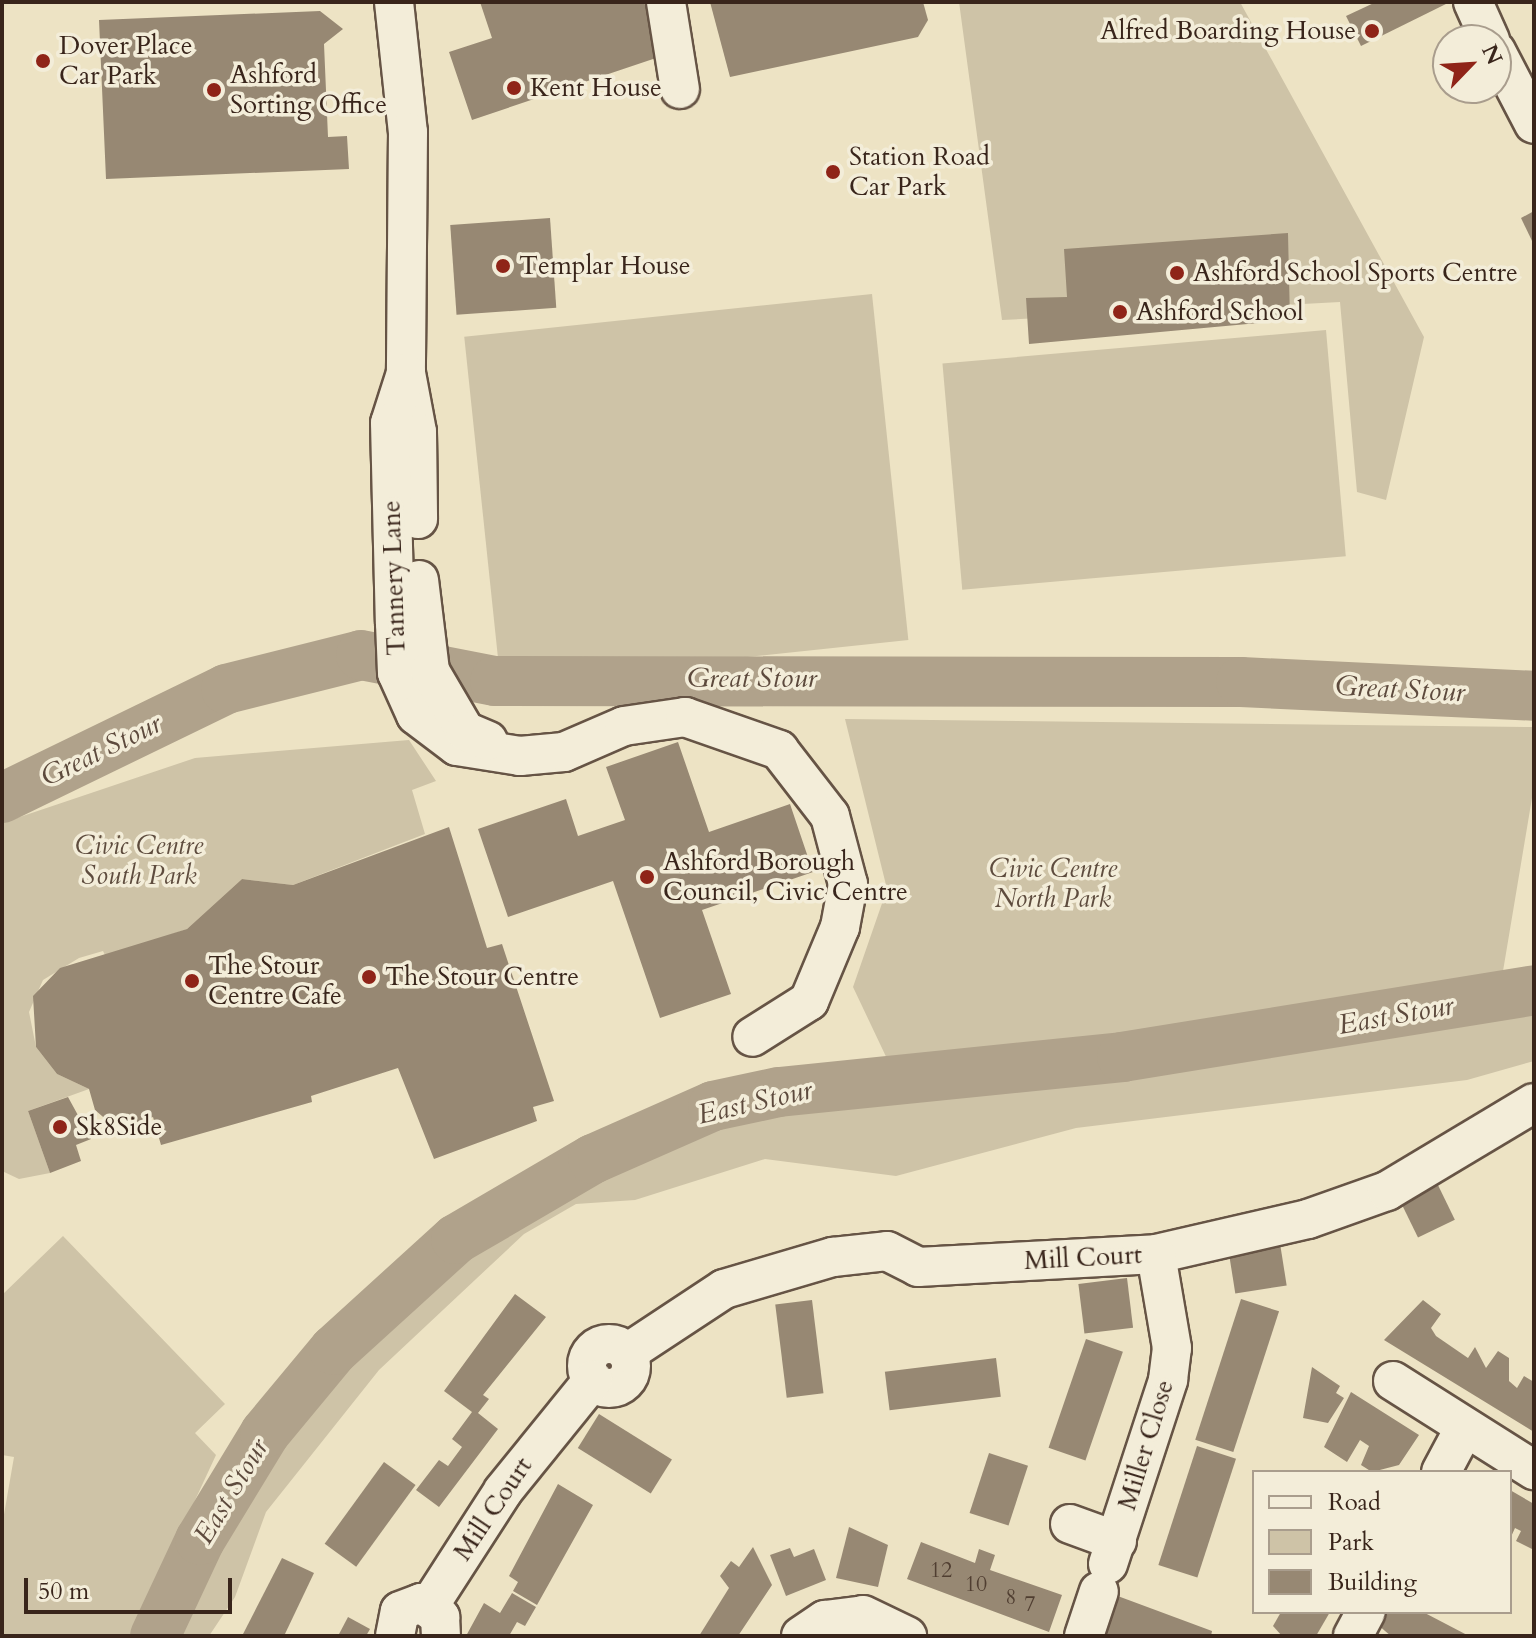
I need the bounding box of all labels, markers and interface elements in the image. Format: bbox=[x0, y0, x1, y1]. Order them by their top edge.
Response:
place label: Alfred Boarding House bbox=[1100, 15, 1356, 47]
marker: Alfred Boarding House bbox=[1363, 22, 1381, 40]
north arrow bbox=[1432, 24, 1512, 104]
place label: Dover Place Car Park bbox=[59, 30, 192, 92]
text: N bbox=[1474, 40, 1510, 70]
marker: Dover Place Car Park bbox=[34, 52, 52, 70]
place label: Ashford Sorting Office bbox=[230, 59, 387, 120]
place label: Kent House bbox=[530, 72, 662, 104]
marker: Kent House bbox=[505, 79, 523, 97]
marker: Ashford Sorting Office bbox=[205, 81, 223, 99]
place label: Station Road Car Park bbox=[849, 141, 990, 202]
marker: Station Road Car Park bbox=[824, 163, 842, 181]
place label: Templar House bbox=[519, 250, 691, 282]
marker: Templar House bbox=[494, 257, 512, 275]
place label: Ashford School Sports Centre bbox=[1193, 257, 1518, 289]
marker: Ashford School Sports Centre bbox=[1168, 264, 1186, 282]
place label: Ashford School bbox=[1136, 296, 1304, 328]
marker: Ashford School bbox=[1111, 303, 1129, 321]
street label: Tannery Lane bbox=[376, 500, 412, 656]
water label: Great Stour bbox=[687, 661, 817, 695]
water label: Great Stour bbox=[1334, 669, 1466, 709]
water label: Great Stour bbox=[35, 706, 167, 794]
park label: Civic Centre South Park bbox=[75, 830, 203, 892]
place label: Ashford Borough Council, Civic Centre bbox=[663, 846, 908, 908]
park label: Civic Centre North Park bbox=[989, 853, 1117, 914]
marker: Ashford Borough Council, Civic Centre bbox=[638, 868, 656, 886]
place label: The Stour Centre Cafe bbox=[208, 950, 342, 1012]
place label: The Stour Centre bbox=[385, 961, 579, 993]
marker: The Stour Centre bbox=[360, 968, 378, 986]
marker: The Stour Centre Cafe bbox=[183, 972, 201, 990]
water label: East Stour bbox=[1336, 988, 1456, 1042]
water label: East Stour bbox=[695, 1073, 815, 1131]
place label: Sk8Side bbox=[76, 1111, 162, 1143]
marker: Sk8Side bbox=[51, 1118, 69, 1136]
street label: Mill Court bbox=[1023, 1239, 1143, 1277]
street label: Miller Close bbox=[1111, 1376, 1181, 1514]
water label: East Stour bbox=[187, 1432, 275, 1550]
street label: Mill Court bbox=[447, 1451, 539, 1567]
legend bbox=[1252, 1470, 1512, 1614]
text: Road bbox=[1328, 1486, 1381, 1519]
text: Park bbox=[1328, 1526, 1374, 1559]
house number: 12 bbox=[930, 1558, 952, 1584]
scale bar bbox=[28, 1562, 236, 1612]
text: Building bbox=[1328, 1566, 1417, 1599]
house number: 10 bbox=[965, 1572, 987, 1598]
text: 50 m bbox=[38, 1575, 89, 1608]
house number: 8 bbox=[1005, 1585, 1017, 1611]
house number: 7 bbox=[1024, 1592, 1036, 1618]

